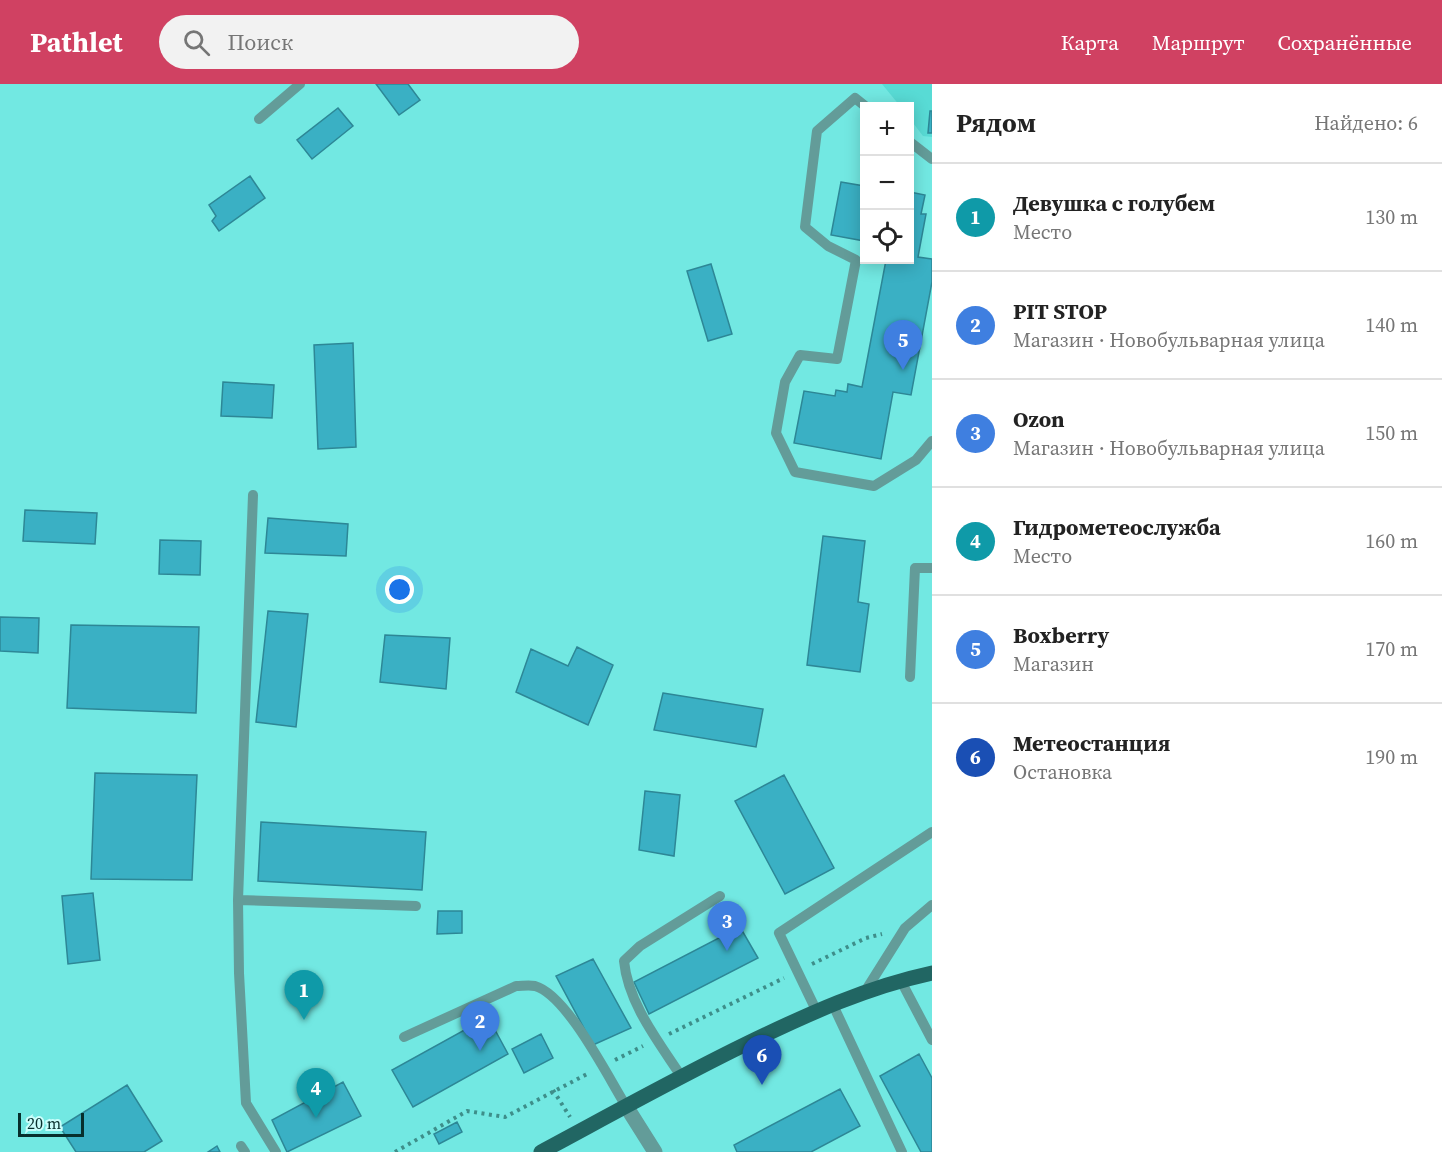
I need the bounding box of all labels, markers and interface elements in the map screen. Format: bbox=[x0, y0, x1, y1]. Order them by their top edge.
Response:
search box bbox=[159, 15, 579, 69]
text: Pathlet bbox=[30, 23, 123, 61]
icon: search bbox=[180, 26, 213, 59]
text: Поиск bbox=[228, 27, 293, 57]
text: Карта bbox=[1061, 28, 1119, 57]
text: Маршрут bbox=[1152, 28, 1245, 57]
text: Сохранённые bbox=[1278, 28, 1412, 57]
map controls bbox=[860, 102, 914, 264]
button: + bbox=[860, 102, 914, 156]
text: Рядом bbox=[956, 105, 1036, 141]
text: Найдено: 6 bbox=[1314, 109, 1418, 137]
button: − bbox=[860, 156, 914, 210]
text: Девушка с голубем bbox=[1013, 188, 1215, 218]
text: 1 bbox=[970, 203, 981, 231]
text: 130 m bbox=[1365, 203, 1418, 231]
button: locate bbox=[860, 210, 914, 264]
text: Место bbox=[1013, 218, 1072, 246]
text: PIT STOP bbox=[1013, 296, 1107, 326]
text: 2 bbox=[970, 311, 981, 339]
text: 140 m bbox=[1365, 311, 1418, 339]
pin: 5 bbox=[884, 320, 922, 370]
text: Магазин · Новобульварная улица bbox=[1013, 326, 1325, 354]
text: Ozon bbox=[1013, 404, 1065, 434]
text: 3 bbox=[970, 419, 981, 447]
text: 150 m bbox=[1365, 419, 1418, 447]
text: Магазин · Новобульварная улица bbox=[1013, 434, 1325, 462]
text: Гидрометеослужба bbox=[1013, 512, 1221, 542]
text: 4 bbox=[970, 527, 981, 555]
text: 160 m bbox=[1365, 527, 1418, 555]
text: Место bbox=[1013, 542, 1072, 570]
your location bbox=[385, 575, 414, 604]
text: Boxberry bbox=[1013, 620, 1109, 650]
text: 5 bbox=[970, 635, 981, 663]
text: 170 m bbox=[1365, 635, 1418, 663]
text: Магазин bbox=[1013, 650, 1094, 678]
text: Метеостанция bbox=[1013, 728, 1170, 758]
text: 6 bbox=[970, 743, 981, 771]
text: 190 m bbox=[1365, 743, 1418, 771]
text: Остановка bbox=[1013, 758, 1112, 786]
pin: 3 bbox=[708, 902, 746, 951]
pin: 1 bbox=[284, 970, 324, 1020]
pin: 2 bbox=[460, 1002, 500, 1051]
pin: 6 bbox=[742, 1036, 782, 1085]
pin: 4 bbox=[296, 1068, 336, 1118]
scale bar bbox=[18, 1110, 84, 1138]
text: 20 m bbox=[27, 1112, 61, 1134]

